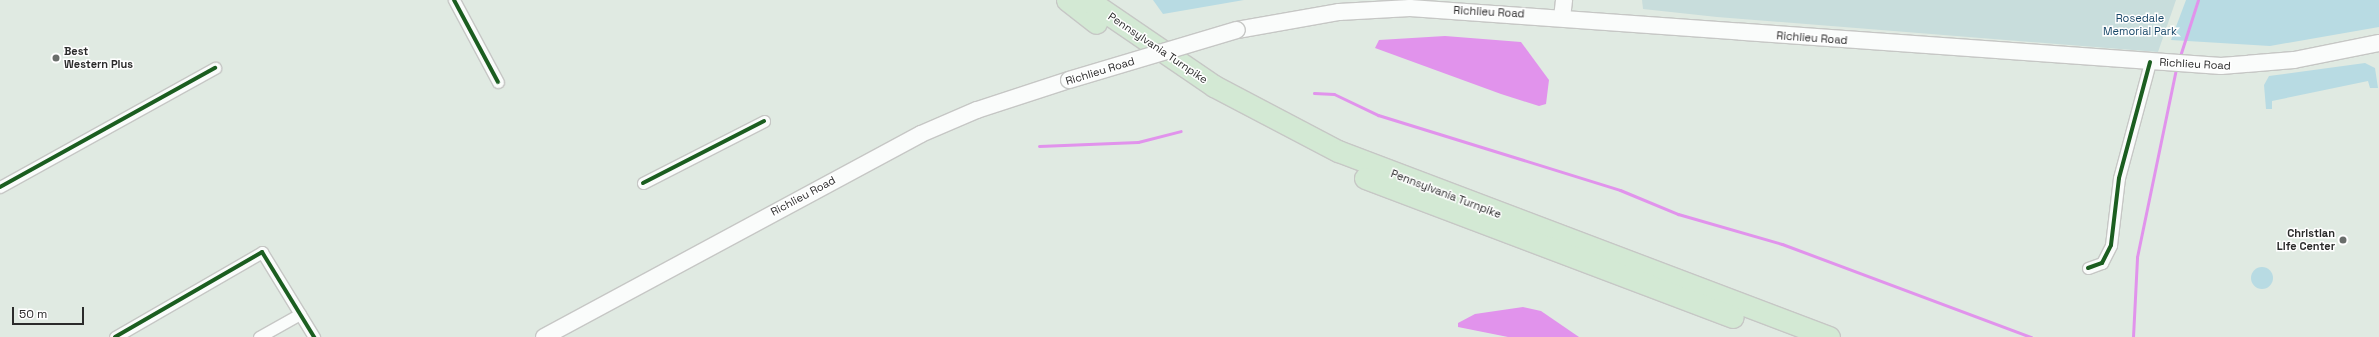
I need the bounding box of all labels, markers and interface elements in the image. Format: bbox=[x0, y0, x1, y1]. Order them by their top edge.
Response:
street label: Richlieu Road bbox=[1453, 4, 1525, 20]
street label: Pennsylvania Turnpike bbox=[1106, 10, 1210, 86]
park label: Rosedale Memorial Park bbox=[2103, 12, 2177, 38]
street label: Richlieu Road bbox=[1776, 29, 1848, 47]
place label: Best Western Plus bbox=[64, 45, 133, 71]
marker: Best Western Plus bbox=[51, 53, 61, 63]
street label: Richlieu Road bbox=[1064, 54, 1136, 88]
street label: Richlieu Road bbox=[2159, 56, 2231, 72]
street label: Pennsylvania Turnpike bbox=[1389, 167, 1503, 221]
street label: Richlieu Road bbox=[768, 173, 838, 219]
place label: Christian Life Center bbox=[2277, 227, 2335, 253]
marker: Christian Life Center bbox=[2338, 235, 2348, 245]
scale bar bbox=[14, 299, 86, 325]
text: 50 m bbox=[19, 306, 47, 322]

